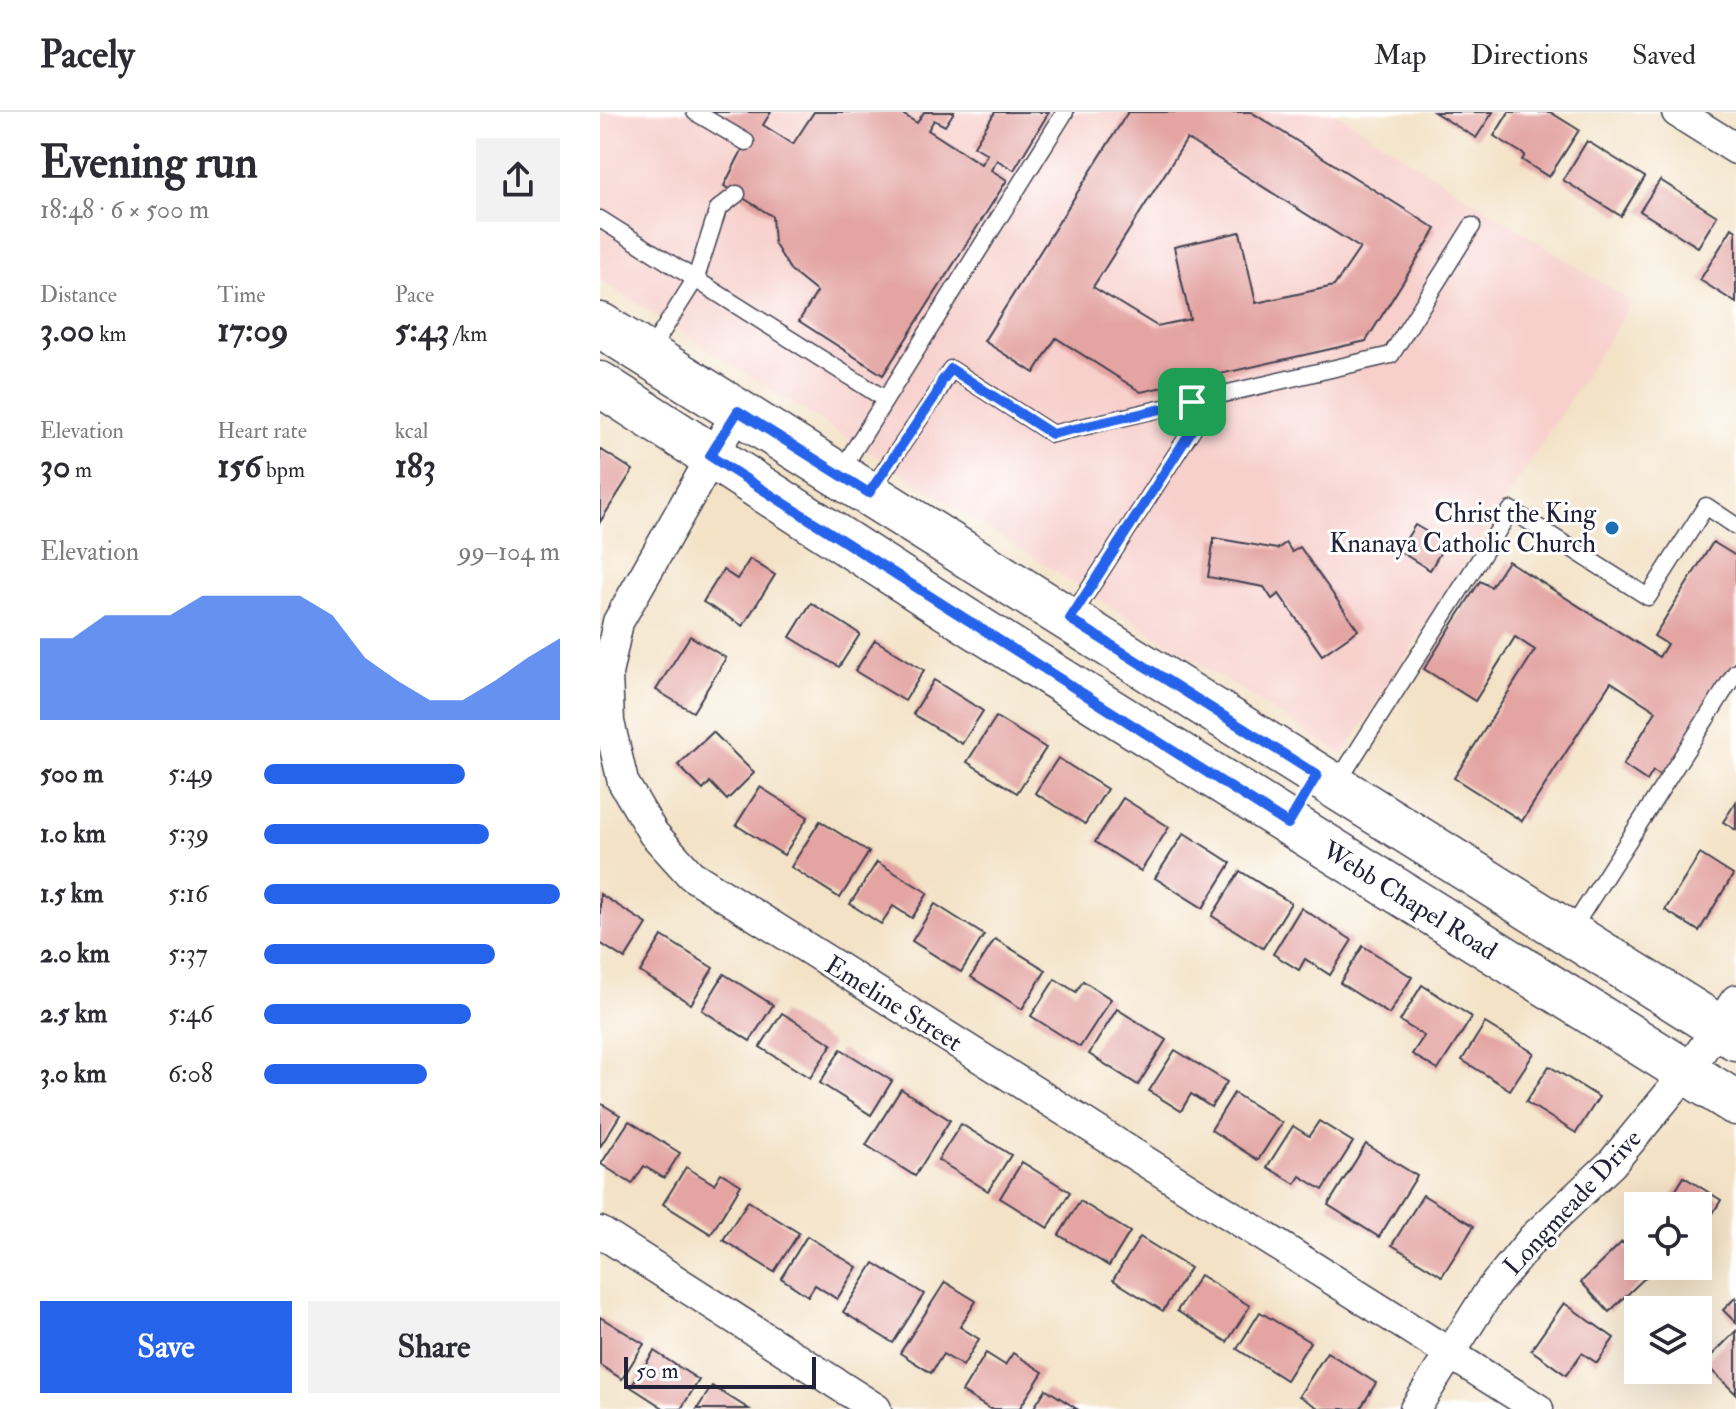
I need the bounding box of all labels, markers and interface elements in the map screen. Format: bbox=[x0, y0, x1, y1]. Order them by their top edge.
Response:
text: Pacely bbox=[40, 31, 134, 79]
text: Map bbox=[1374, 38, 1427, 73]
text: Directions bbox=[1471, 38, 1588, 73]
text: Saved bbox=[1632, 38, 1696, 73]
text: Evening run bbox=[40, 136, 258, 191]
button: share bbox=[476, 138, 560, 222]
text: 18:48 · 6 × 500 m bbox=[40, 194, 209, 226]
text: Distance bbox=[40, 281, 117, 309]
text: Time bbox=[217, 281, 265, 309]
text: Pace bbox=[395, 281, 434, 309]
text: 3.00 bbox=[40, 309, 95, 352]
text: 17:09 bbox=[217, 309, 288, 352]
text: 5:43 bbox=[395, 309, 449, 352]
text: km bbox=[95, 320, 127, 348]
text: /km bbox=[449, 320, 487, 348]
pin bbox=[1158, 368, 1226, 436]
icon: arrive bbox=[1170, 380, 1214, 424]
text: Elevation bbox=[40, 417, 124, 445]
text: Heart rate bbox=[217, 417, 307, 445]
text: kcal bbox=[395, 417, 428, 445]
text: 30 bbox=[40, 445, 70, 488]
text: 156 bbox=[217, 445, 261, 488]
text: 183 bbox=[395, 445, 436, 488]
text: m bbox=[70, 456, 92, 484]
text: bpm bbox=[261, 456, 305, 484]
place label: Christ the King Knanaya Catholic Church bbox=[1329, 498, 1597, 560]
marker: Christ the King Knanaya Catholic Church bbox=[1603, 519, 1621, 537]
text: Elevation bbox=[40, 536, 139, 568]
text: 99–104 m bbox=[458, 536, 560, 568]
text: 500 m bbox=[40, 758, 104, 790]
text: 5:49 bbox=[168, 758, 213, 790]
text: 1.0 km bbox=[40, 818, 106, 850]
text: 5:39 bbox=[168, 818, 209, 850]
street label: Webb Chapel Road bbox=[1315, 834, 1503, 968]
text: 1.5 km bbox=[40, 878, 103, 910]
text: 5:16 bbox=[168, 878, 208, 910]
text: 2.0 km bbox=[40, 938, 110, 970]
text: 5:37 bbox=[168, 938, 208, 970]
street label: Emeline Street bbox=[819, 949, 968, 1059]
text: 2.5 km bbox=[40, 998, 107, 1030]
text: 5:46 bbox=[168, 998, 213, 1030]
text: 3.0 km bbox=[40, 1058, 106, 1090]
text: 6:08 bbox=[168, 1058, 213, 1090]
street label: Longmeade Drive bbox=[1497, 1123, 1649, 1282]
map controls bbox=[1624, 1192, 1712, 1384]
button: locate bbox=[1624, 1192, 1712, 1280]
button: layers bbox=[1624, 1296, 1712, 1384]
button: Save bbox=[40, 1301, 292, 1393]
button: Share bbox=[308, 1301, 560, 1393]
scale bar bbox=[624, 1353, 816, 1389]
text: 50 m bbox=[636, 1357, 678, 1385]

